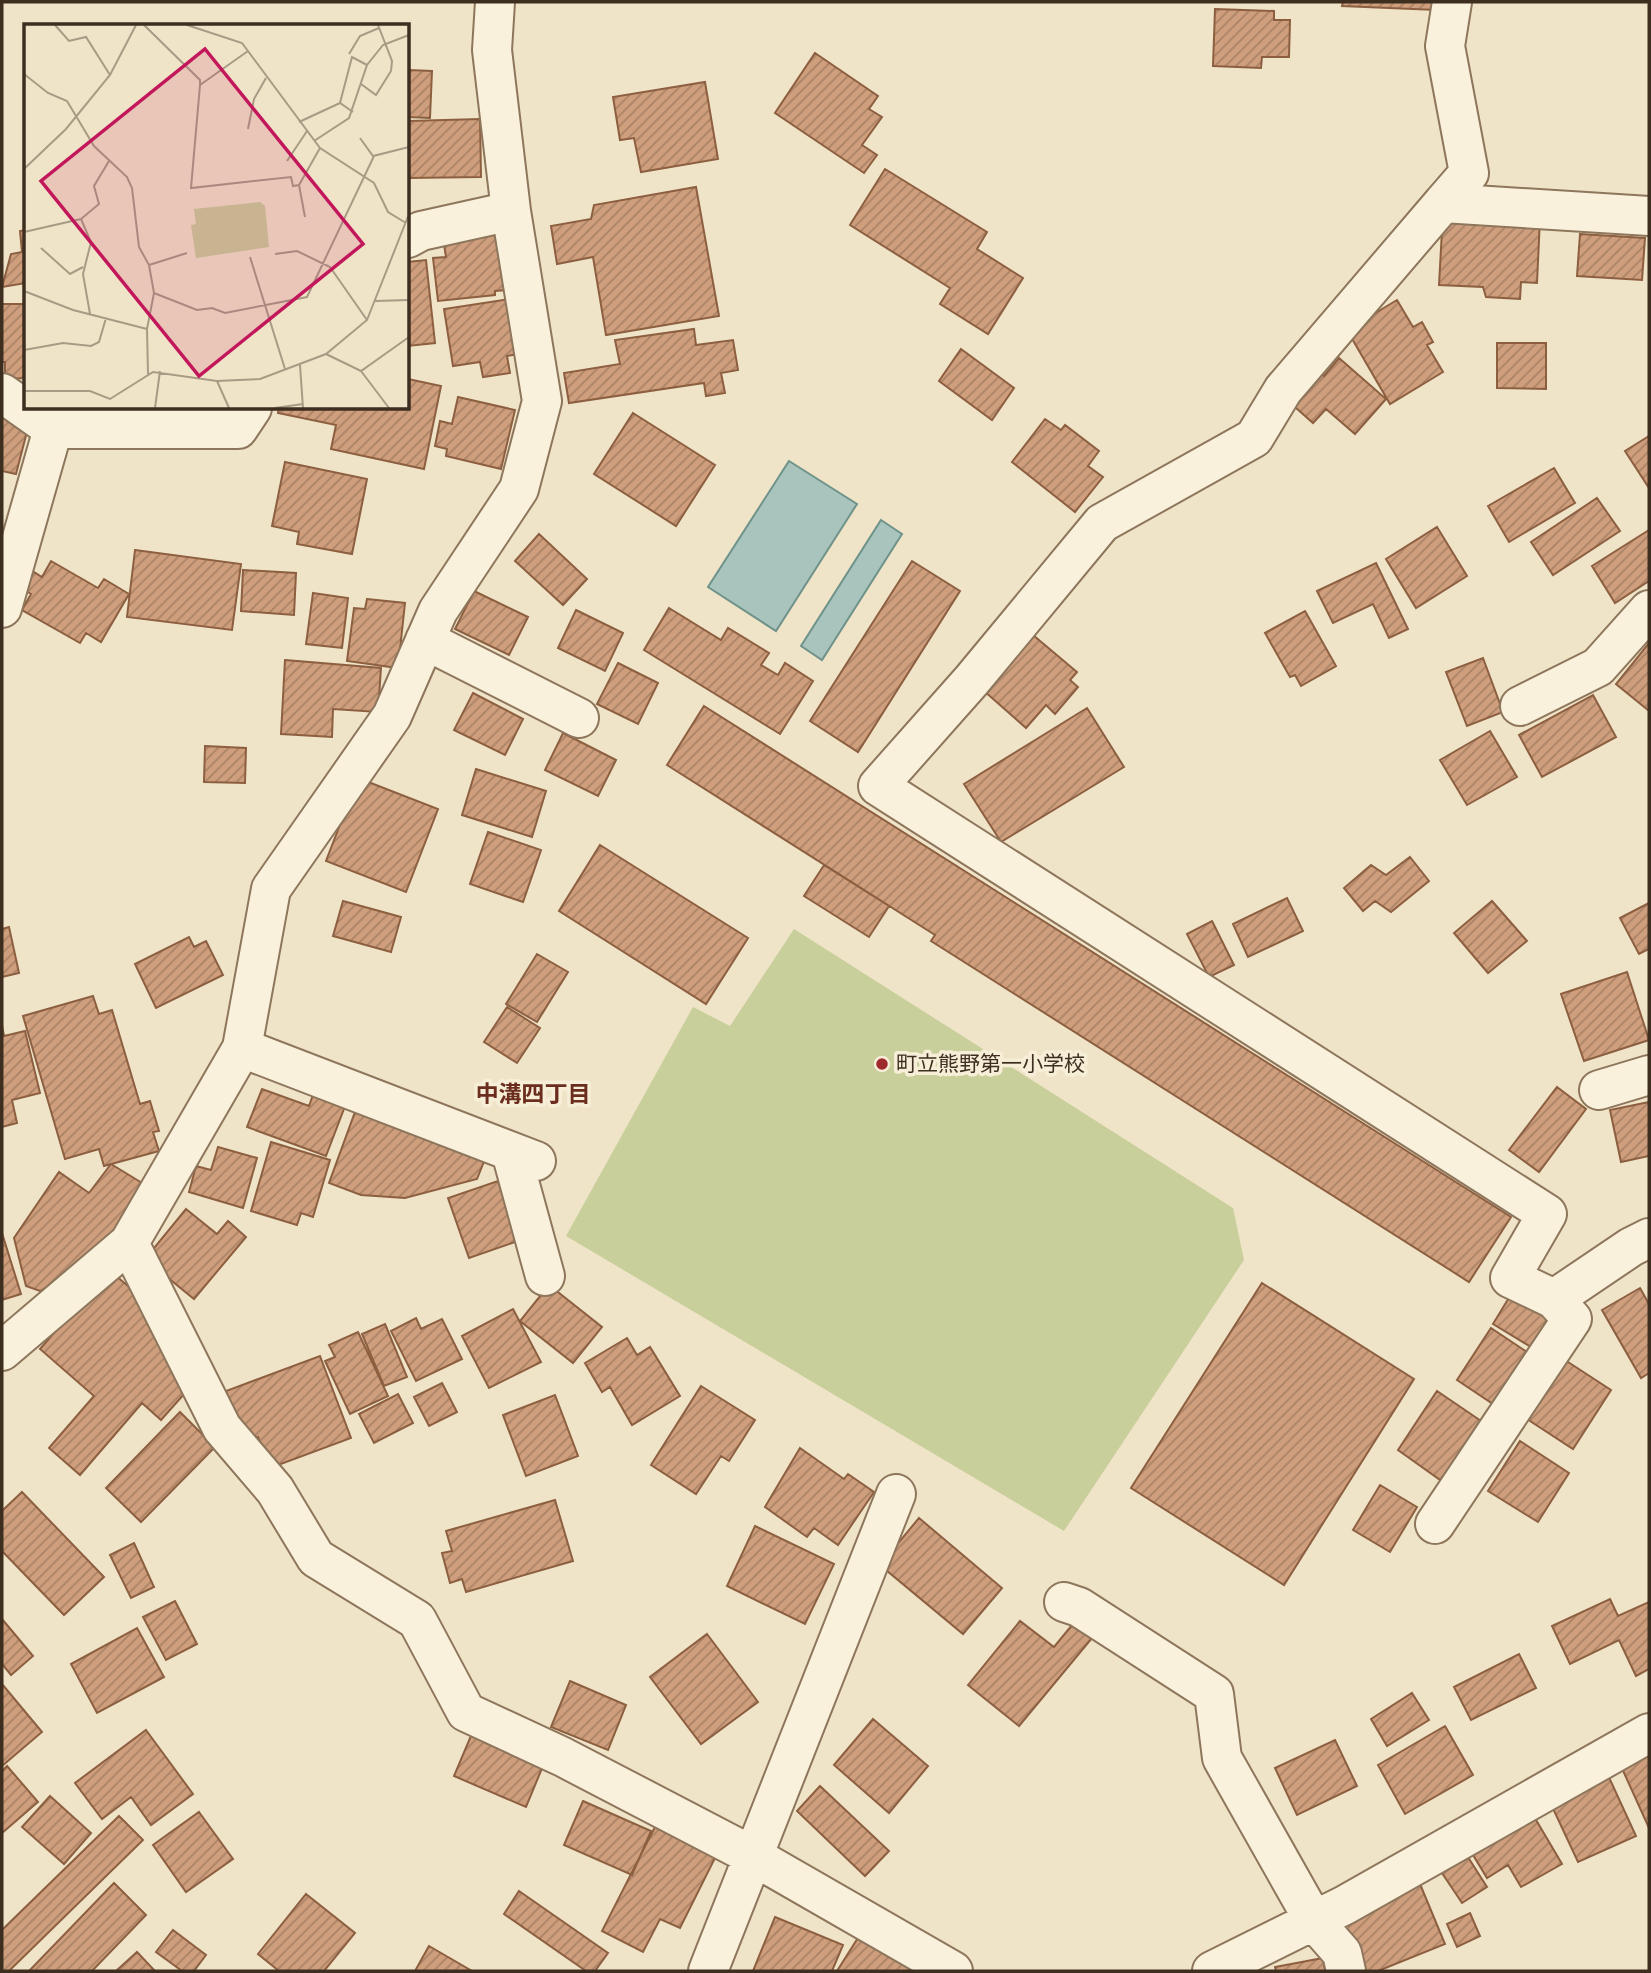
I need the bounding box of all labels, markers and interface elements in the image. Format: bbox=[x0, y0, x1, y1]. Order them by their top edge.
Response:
inset map bbox=[24, 24, 410, 410]
place label: 町立熊野第一小学校 bbox=[896, 1046, 1085, 1077]
marker: 町立熊野第一小学校 bbox=[874, 1056, 890, 1072]
district label: 中溝四丁目 bbox=[476, 1075, 591, 1109]

